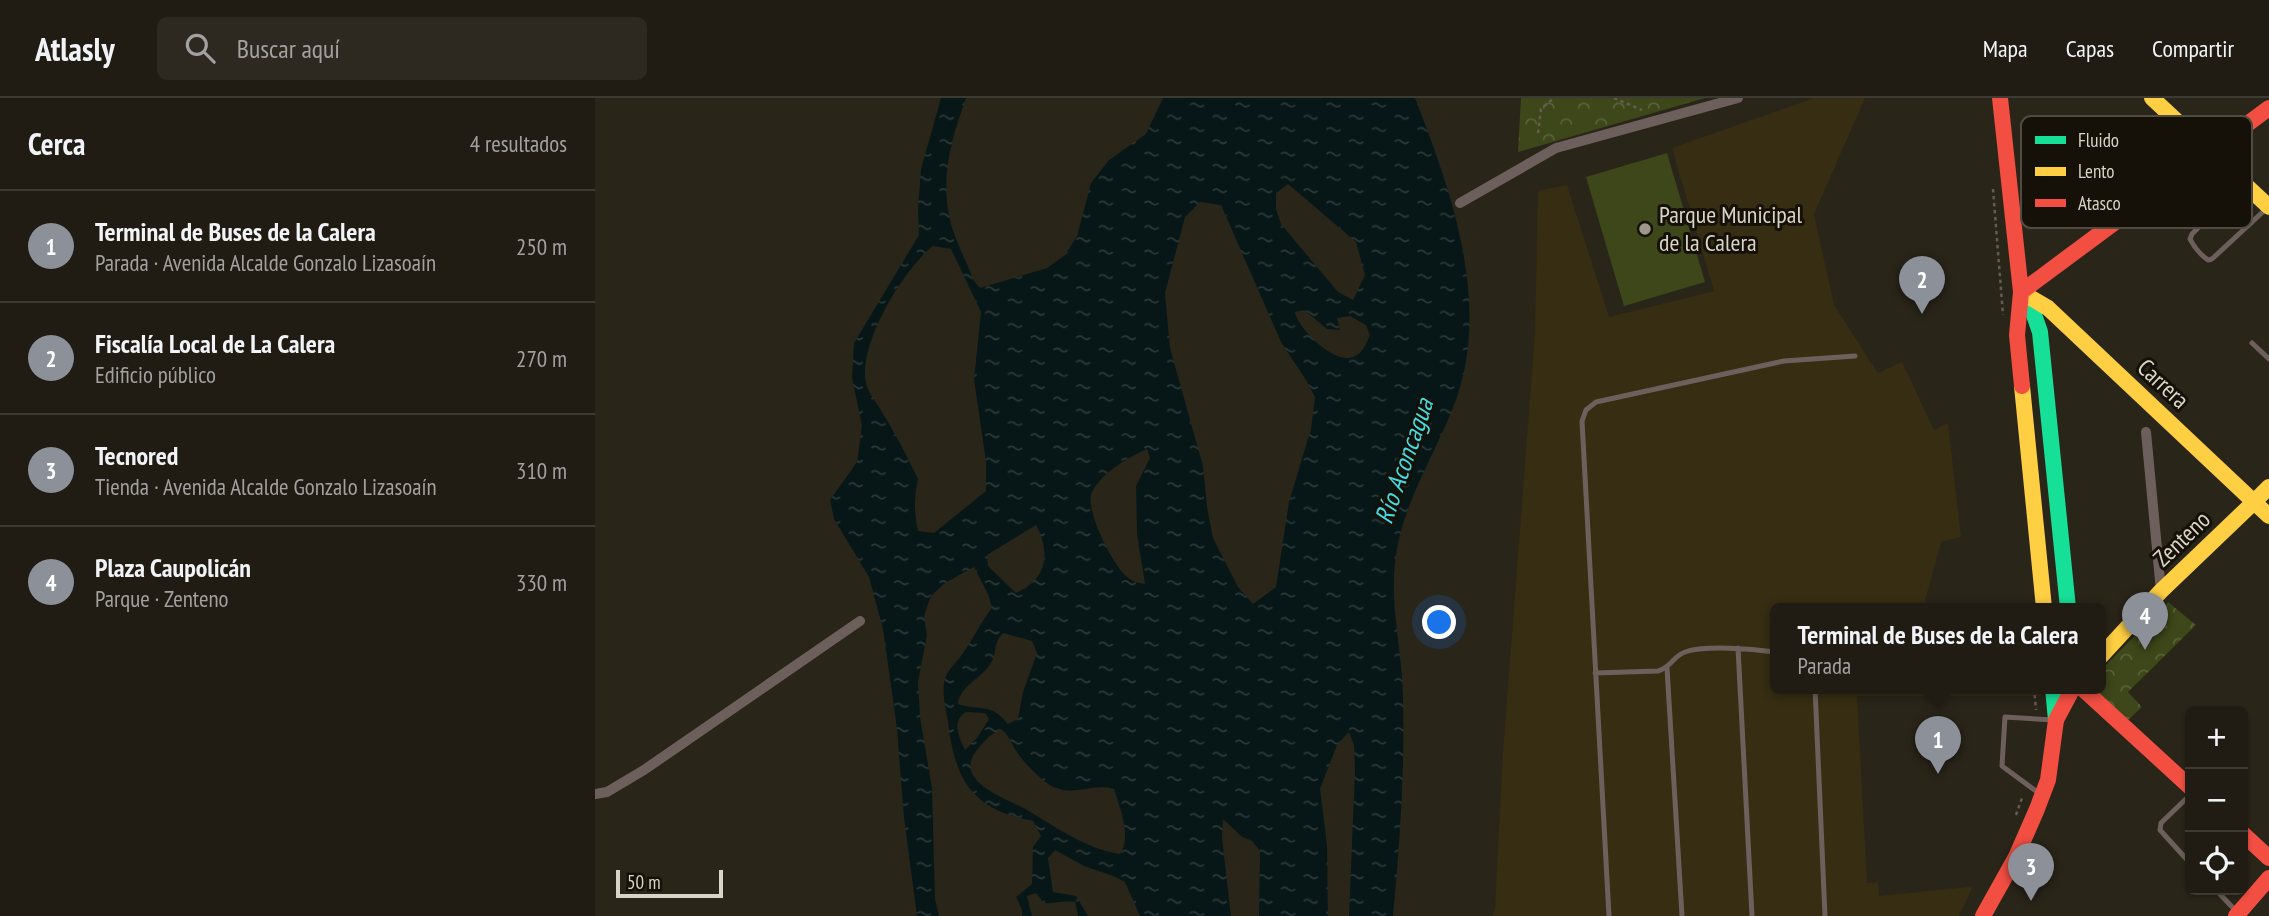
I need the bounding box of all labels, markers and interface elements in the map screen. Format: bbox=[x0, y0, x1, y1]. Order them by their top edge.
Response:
search box bbox=[157, 17, 647, 80]
text: Atlasly bbox=[35, 27, 115, 70]
icon: search bbox=[181, 29, 219, 67]
text: Buscar aquí bbox=[237, 32, 340, 65]
text: Mapa bbox=[1983, 33, 2028, 64]
text: Capas bbox=[2066, 33, 2114, 64]
text: Compartir bbox=[2152, 33, 2234, 64]
legend bbox=[2021, 116, 2252, 228]
text: Cerca bbox=[28, 124, 85, 163]
text: Fluido bbox=[2078, 128, 2119, 152]
text: 4 resultados bbox=[470, 129, 567, 158]
text: Lento bbox=[2078, 159, 2115, 183]
text: Atasco bbox=[2078, 191, 2121, 215]
place label: Parque Municipal de la Calera bbox=[1659, 199, 1802, 258]
text: Terminal de Buses de la Calera bbox=[95, 215, 376, 248]
marker: Parque Municipal de la Calera bbox=[1637, 221, 1653, 237]
text: 1 bbox=[46, 232, 57, 261]
text: 250 m bbox=[516, 232, 567, 261]
text: Parada · Avenida Alcalde Gonzalo Lizasoaín bbox=[95, 248, 436, 277]
pin: 2 bbox=[1899, 256, 1945, 314]
text: Fiscalía Local de La Calera bbox=[95, 327, 335, 360]
text: 2 bbox=[46, 344, 57, 373]
text: 270 m bbox=[516, 344, 567, 373]
street label: Carrera bbox=[2131, 352, 2196, 415]
text: Edificio público bbox=[95, 360, 216, 389]
water label: Río Aconcagua bbox=[1367, 392, 1441, 528]
text: Tecnored bbox=[95, 439, 178, 472]
text: 3 bbox=[46, 456, 57, 485]
text: 310 m bbox=[516, 456, 567, 485]
text: Tienda · Avenida Alcalde Gonzalo Lizasoaín bbox=[95, 472, 436, 501]
street label: Zenteno bbox=[2147, 504, 2217, 573]
text: Plaza Caupolicán bbox=[95, 551, 251, 584]
text: 4 bbox=[46, 568, 57, 597]
text: 330 m bbox=[516, 568, 567, 597]
text: Parque · Zenteno bbox=[95, 584, 228, 613]
pin: 4 bbox=[2122, 592, 2168, 650]
popup bbox=[1770, 603, 2106, 694]
your location bbox=[1422, 605, 1456, 639]
text: Terminal de Buses de la Calera bbox=[1798, 618, 2078, 651]
text: Parada bbox=[1798, 651, 1851, 680]
map controls bbox=[2185, 706, 2248, 895]
button: + bbox=[2185, 706, 2248, 769]
pin: 1 bbox=[1915, 716, 1961, 774]
button: − bbox=[2185, 769, 2248, 832]
button: locate bbox=[2185, 832, 2248, 895]
pin: 3 bbox=[2008, 843, 2054, 901]
scale bar bbox=[616, 867, 723, 899]
text: 50 m bbox=[627, 870, 661, 894]

